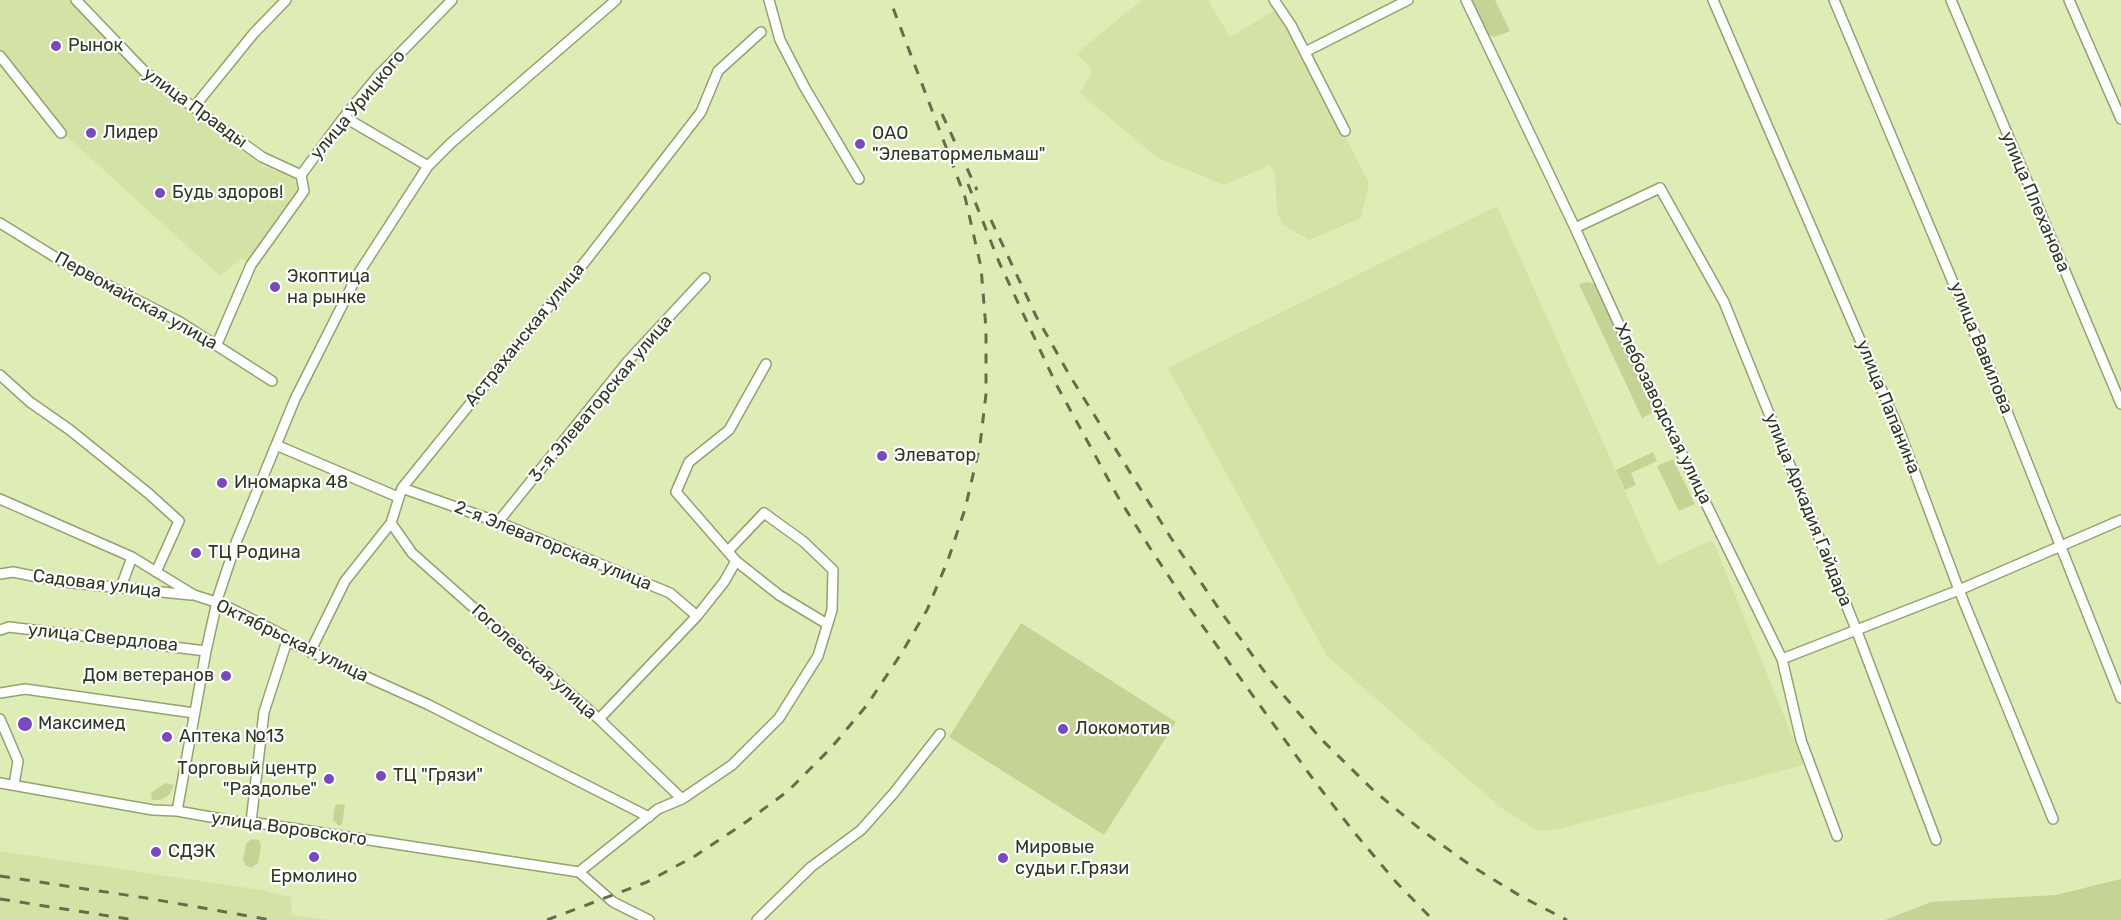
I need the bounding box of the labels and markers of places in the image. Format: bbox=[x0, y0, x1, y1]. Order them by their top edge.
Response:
place label: Рынок bbox=[68, 35, 123, 57]
marker: Рынок bbox=[49, 39, 63, 53]
place label: Лидер bbox=[103, 122, 158, 144]
place label: ОАО "Элеватормельмаш" bbox=[872, 123, 1046, 166]
marker: Лидер bbox=[84, 126, 98, 140]
marker: ОАО "Элеватормельмаш" bbox=[853, 137, 867, 151]
place label: Будь здоров! bbox=[172, 182, 284, 204]
marker: Будь здоров! bbox=[153, 186, 167, 200]
place label: Экоптица на рынке bbox=[287, 266, 370, 308]
marker: Экоптица на рынке bbox=[268, 280, 282, 294]
place label: Элеватор bbox=[894, 445, 976, 467]
marker: Элеватор bbox=[875, 449, 889, 463]
place label: Иномарка 48 bbox=[234, 472, 348, 494]
marker: Иномарка 48 bbox=[215, 476, 229, 490]
place label: ТЦ Родина bbox=[208, 542, 301, 564]
marker: ТЦ Родина bbox=[189, 546, 203, 560]
place label: Дом ветеранов bbox=[83, 665, 214, 687]
marker: Дом ветеранов bbox=[219, 669, 233, 683]
place label: Максимед bbox=[38, 713, 125, 735]
marker: Максимед bbox=[16, 715, 34, 733]
place label: Локомотив bbox=[1075, 718, 1170, 740]
marker: Локомотив bbox=[1056, 722, 1070, 736]
place label: Аптека №13 bbox=[179, 726, 284, 748]
marker: Аптека №13 bbox=[160, 730, 174, 744]
place label: Торговый центр "Раздолье" bbox=[177, 758, 317, 800]
place label: ТЦ "Грязи" bbox=[393, 765, 483, 787]
marker: ТЦ "Грязи" bbox=[374, 769, 388, 783]
marker: Торговый центр "Раздолье" bbox=[322, 772, 336, 786]
place label: Мировые судьи г.Грязи bbox=[1015, 837, 1129, 880]
place label: СДЭК bbox=[168, 841, 216, 863]
marker: СДЭК bbox=[149, 845, 163, 859]
marker: Ермолино bbox=[307, 850, 321, 864]
marker: Мировые судьи г.Грязи bbox=[996, 851, 1010, 865]
place label: Ермолино bbox=[271, 866, 357, 888]

